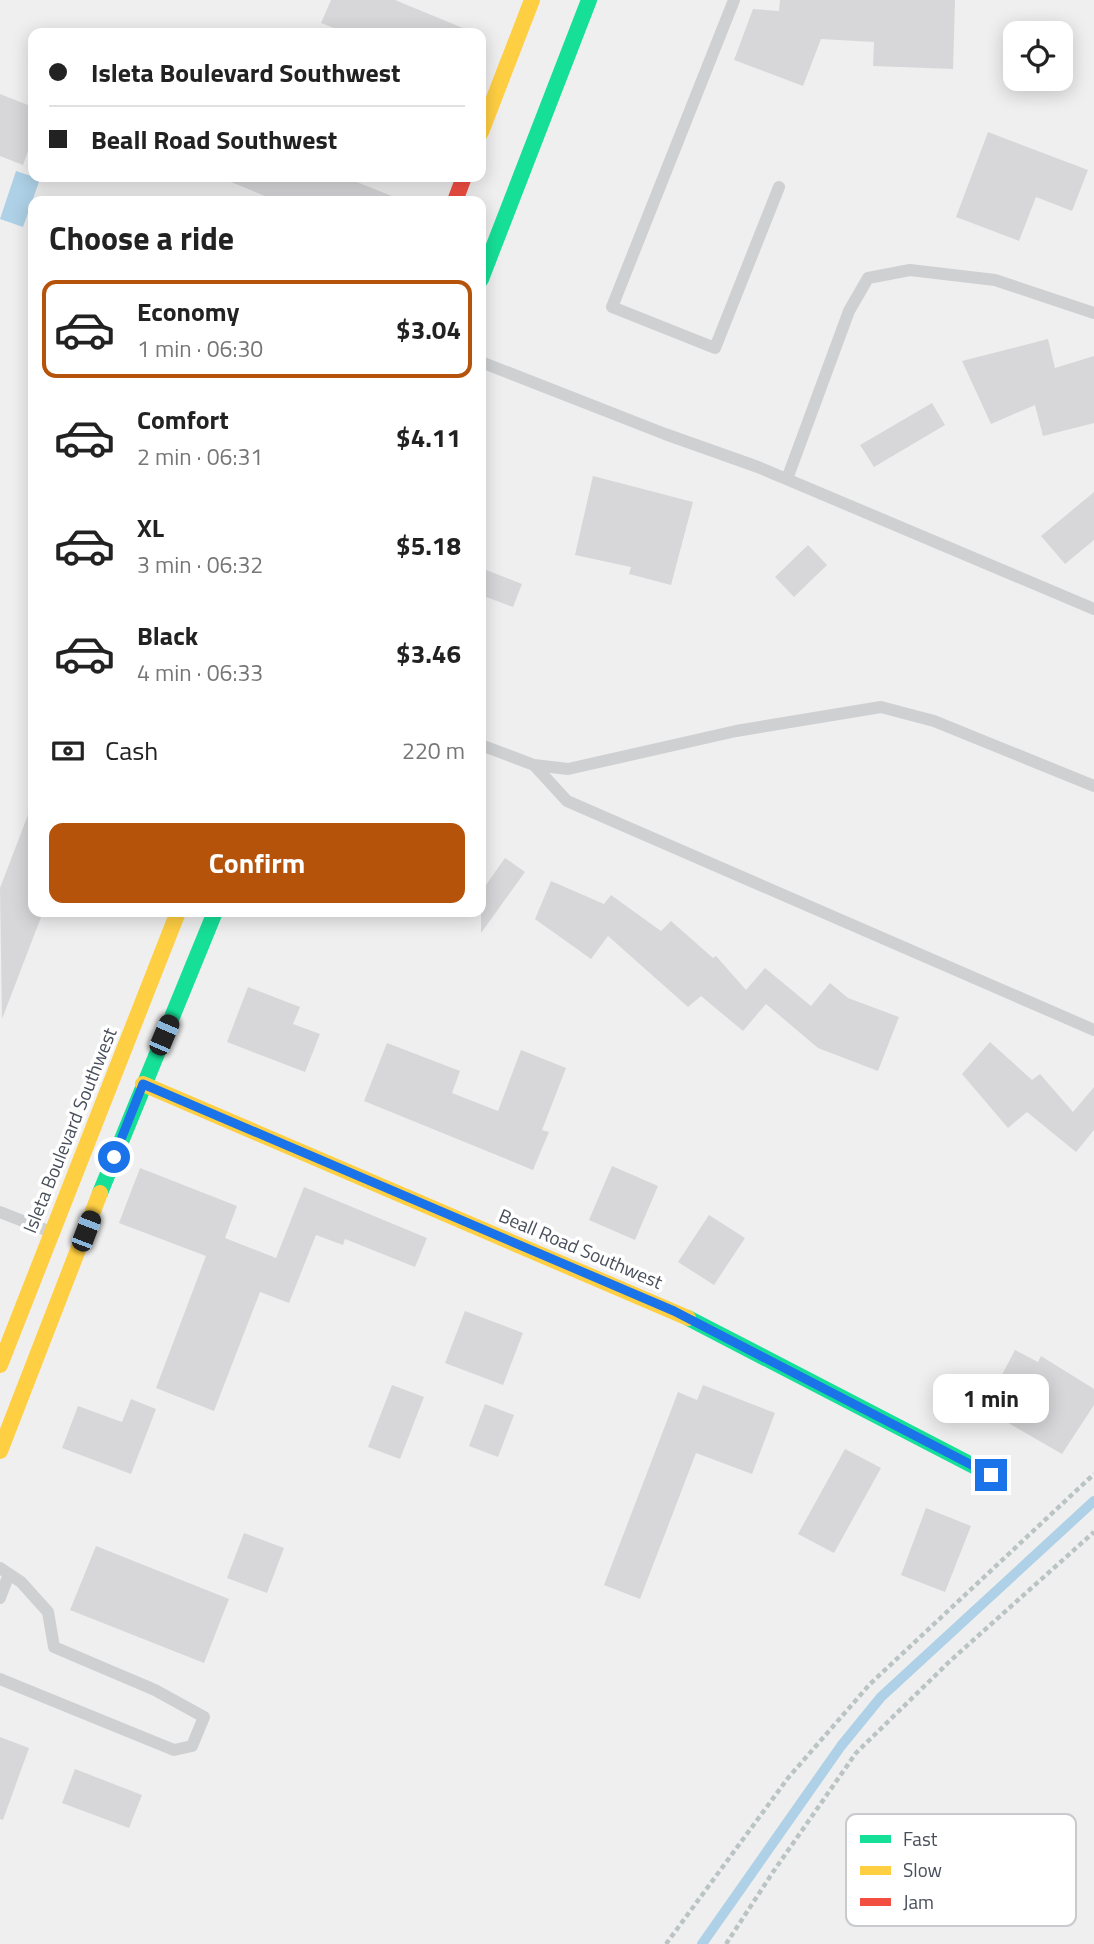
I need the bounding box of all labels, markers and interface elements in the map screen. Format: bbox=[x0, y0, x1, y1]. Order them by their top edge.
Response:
map controls bbox=[1003, 21, 1073, 91]
button: locate bbox=[1003, 21, 1073, 91]
text: Isleta Boulevard Southwest bbox=[91, 53, 401, 92]
text: Beall Road Southwest bbox=[91, 120, 337, 159]
text: Choose a ride bbox=[49, 214, 234, 262]
text: Economy bbox=[137, 292, 239, 331]
icon: car bbox=[53, 298, 116, 361]
text: $3.04 bbox=[396, 310, 461, 349]
text: 1 min · 06:30 bbox=[137, 331, 263, 366]
text: Comfort bbox=[137, 400, 229, 439]
icon: car bbox=[53, 406, 116, 469]
text: $4.11 bbox=[396, 418, 461, 457]
text: 2 min · 06:31 bbox=[137, 439, 263, 474]
text: XL bbox=[137, 508, 164, 547]
icon: car bbox=[53, 514, 116, 577]
text: $5.18 bbox=[396, 526, 461, 565]
text: 3 min · 06:32 bbox=[137, 547, 263, 582]
text: Black bbox=[137, 616, 198, 655]
icon: car bbox=[53, 622, 116, 685]
text: $3.46 bbox=[396, 634, 461, 673]
text: 4 min · 06:33 bbox=[137, 655, 263, 690]
text: Cash bbox=[105, 731, 158, 770]
icon: cash bbox=[49, 732, 87, 770]
text: 220 m bbox=[402, 733, 465, 768]
button: Confirm bbox=[49, 823, 465, 903]
car bbox=[147, 1012, 182, 1058]
street label: Isleta Boulevard Southwest bbox=[14, 1023, 124, 1237]
route start bbox=[98, 1141, 130, 1173]
street label: Beall Road Southwest bbox=[494, 1200, 668, 1296]
car bbox=[69, 1208, 104, 1254]
callout: 1 min bbox=[933, 1374, 1049, 1422]
text: 1 min bbox=[963, 1381, 1019, 1416]
route end bbox=[975, 1459, 1007, 1491]
legend bbox=[846, 1814, 1076, 1926]
text: Fast bbox=[903, 1824, 938, 1853]
text: Slow bbox=[903, 1855, 942, 1884]
text: Jam bbox=[903, 1887, 934, 1916]

